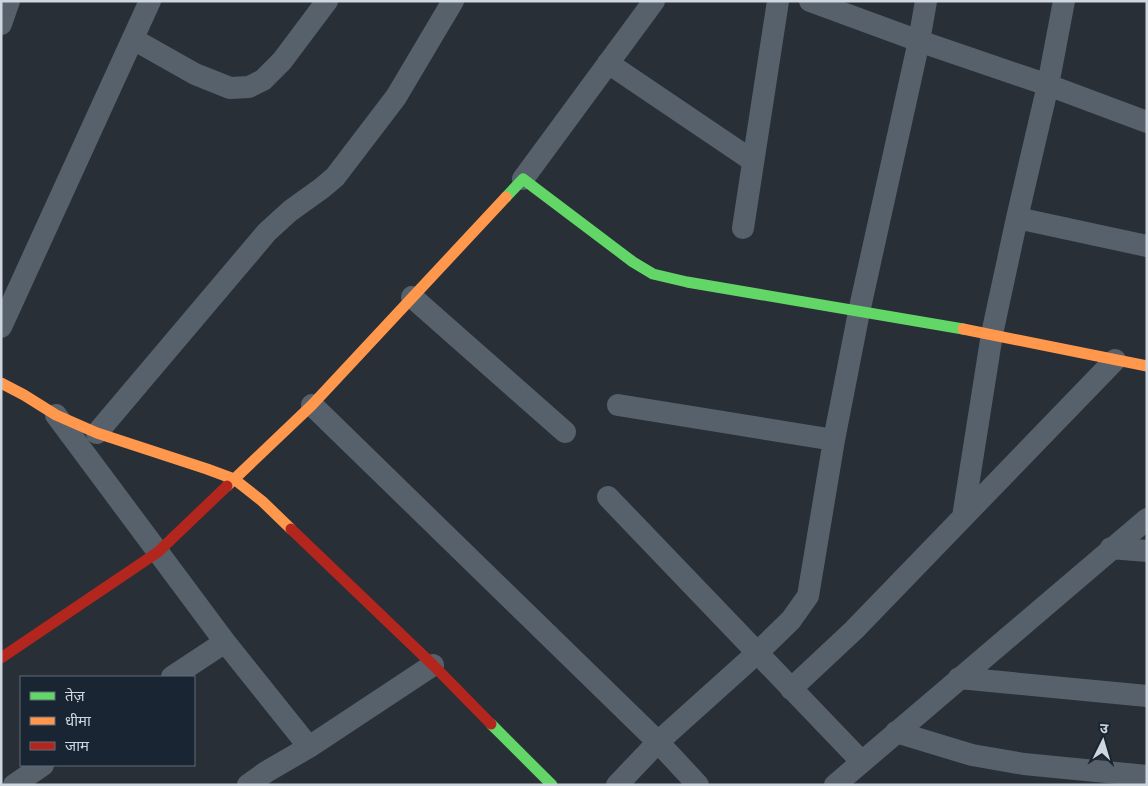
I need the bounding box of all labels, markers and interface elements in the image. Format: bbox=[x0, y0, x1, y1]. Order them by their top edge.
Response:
legend bbox=[20, 676, 195, 766]
text: तेज़ bbox=[65, 687, 86, 705]
text: धीमा bbox=[65, 712, 92, 730]
north arrow bbox=[1078, 716, 1128, 766]
text: उ bbox=[1099, 719, 1110, 737]
text: जाम bbox=[65, 737, 90, 755]

